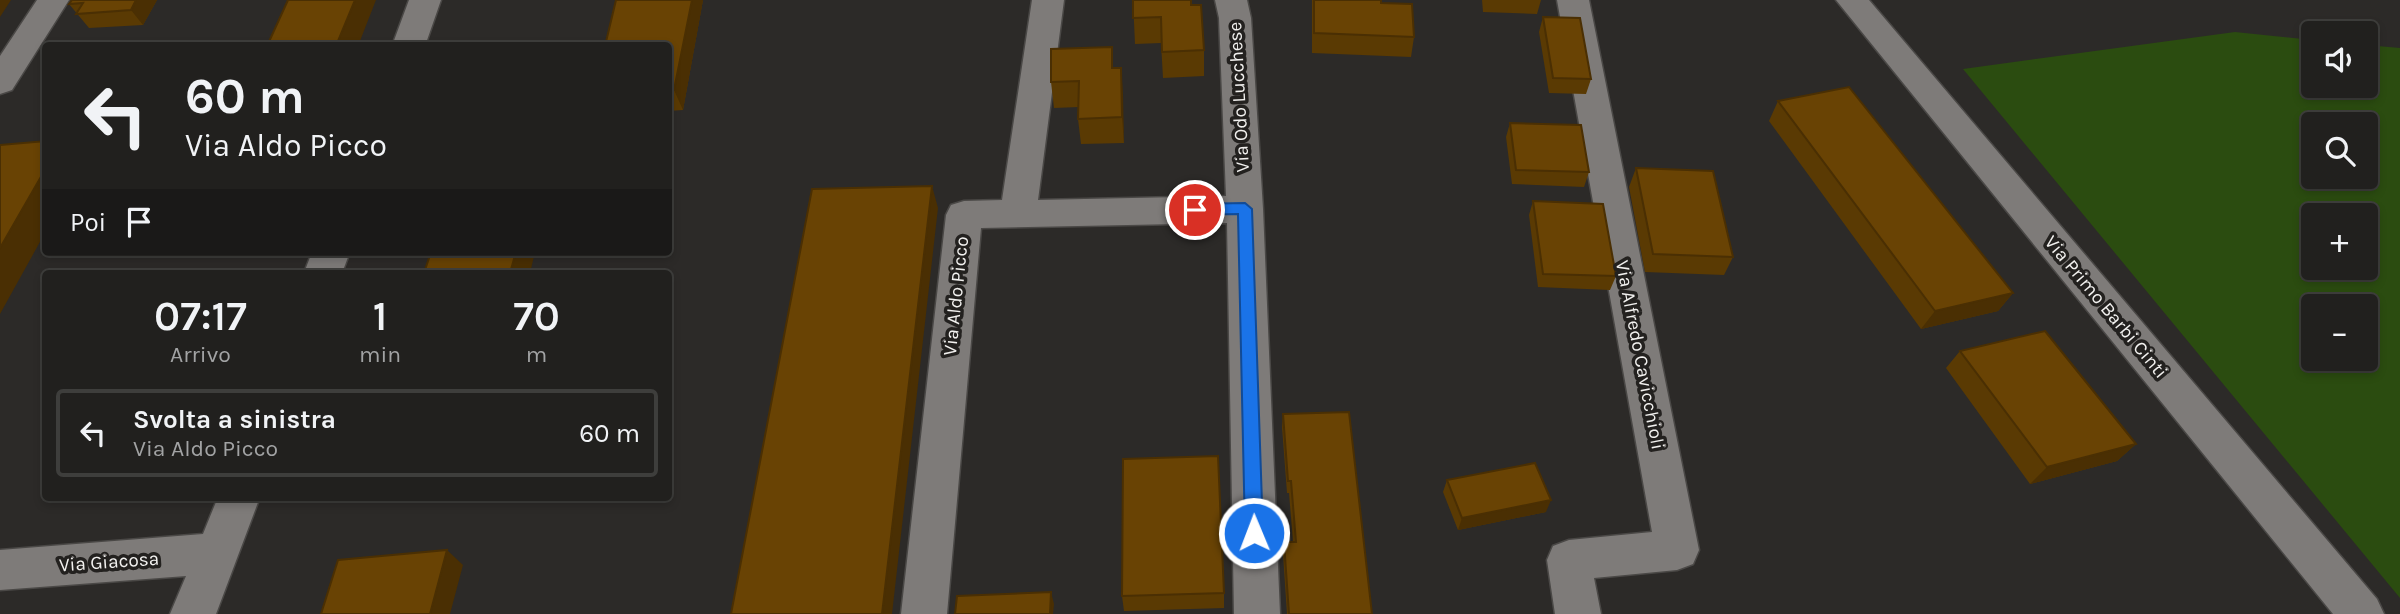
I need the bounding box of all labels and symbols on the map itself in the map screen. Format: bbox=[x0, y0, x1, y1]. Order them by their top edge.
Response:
street label: Via Odo Lucchese bbox=[1224, 21, 1254, 173]
pin bbox=[1165, 180, 1225, 240]
street label: Via Primo Barbi Cinti bbox=[2040, 231, 2172, 383]
street label: Via Aldo Picco bbox=[939, 235, 973, 357]
street label: Via Alfredo Cavicchioli bbox=[1611, 259, 1669, 451]
position arrow bbox=[1217, 496, 1291, 570]
street label: Via Giacosa bbox=[58, 548, 160, 576]

